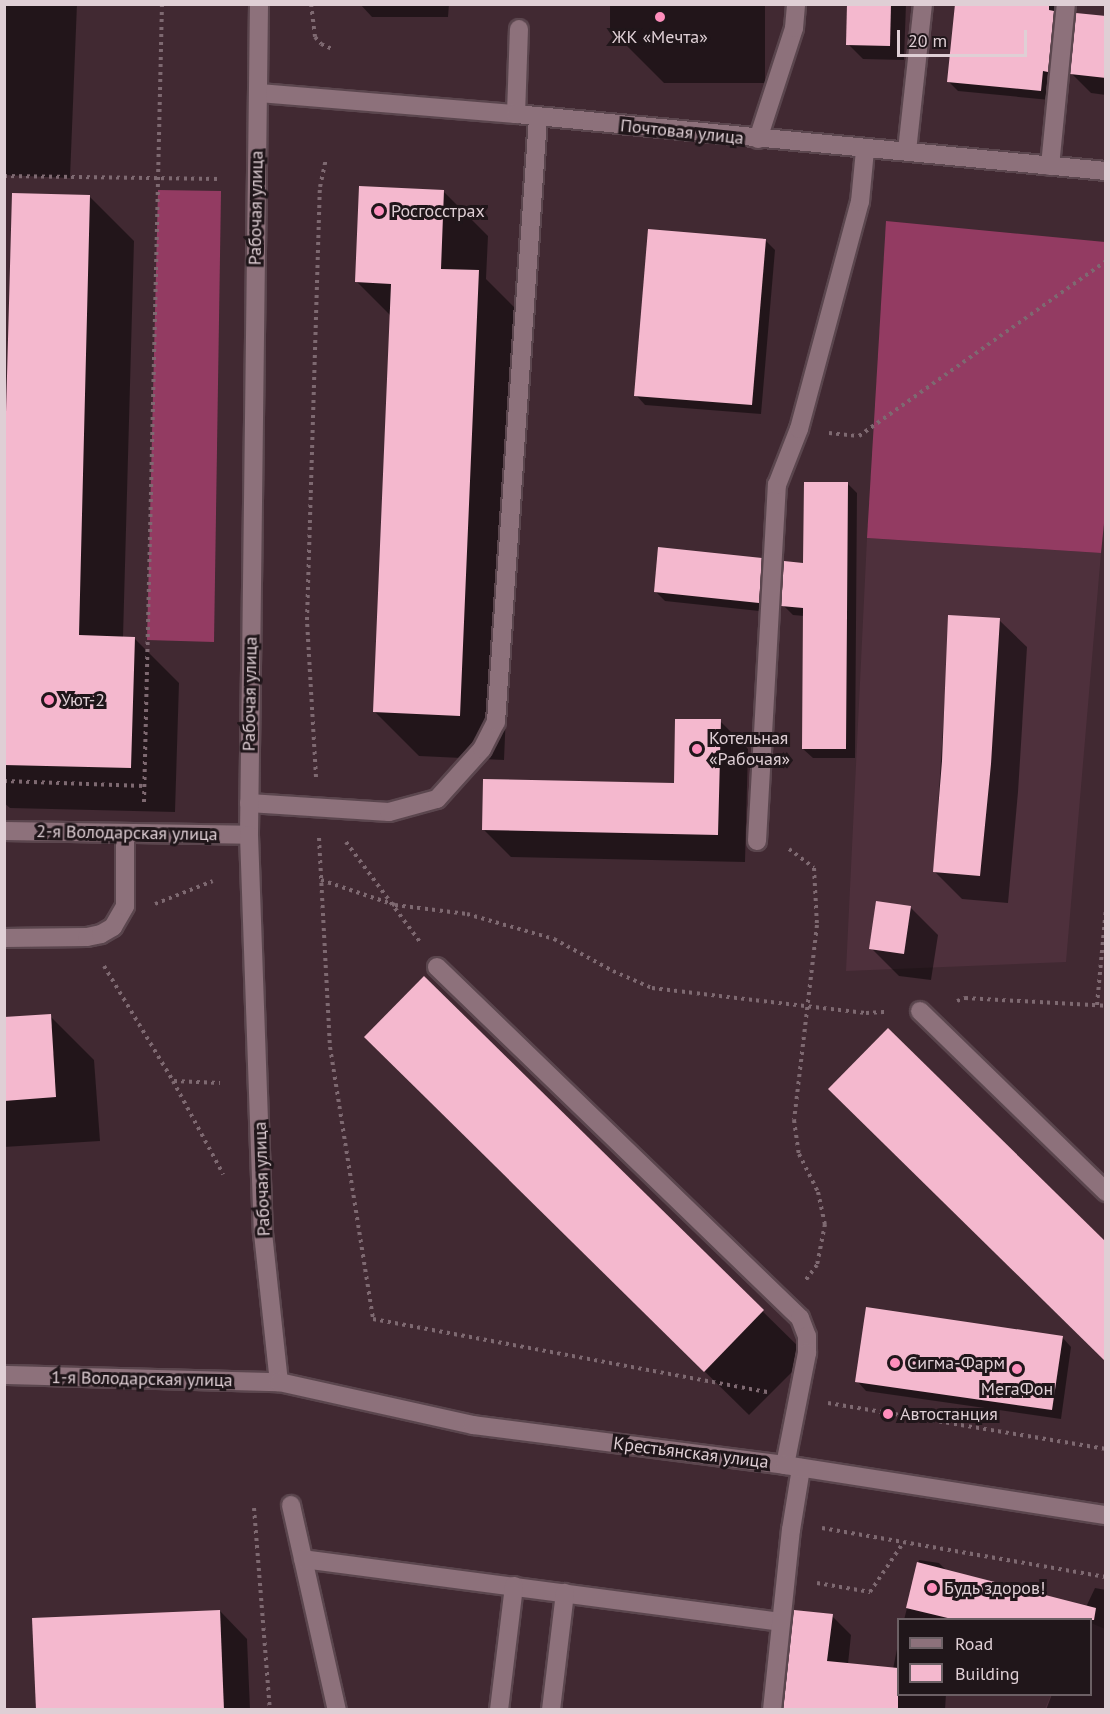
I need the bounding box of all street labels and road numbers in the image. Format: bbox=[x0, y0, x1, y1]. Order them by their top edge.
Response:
street label: Почтовая улица bbox=[619, 115, 745, 149]
street label: Рабочая улица bbox=[244, 151, 268, 265]
street label: Рабочая улица bbox=[238, 637, 262, 751]
street label: 2-я Володарская улица bbox=[36, 821, 218, 845]
street label: Рабочая улица bbox=[249, 1121, 275, 1237]
street label: 1-я Володарская улица bbox=[51, 1367, 233, 1391]
street label: Крестьянская улица bbox=[612, 1433, 770, 1473]

